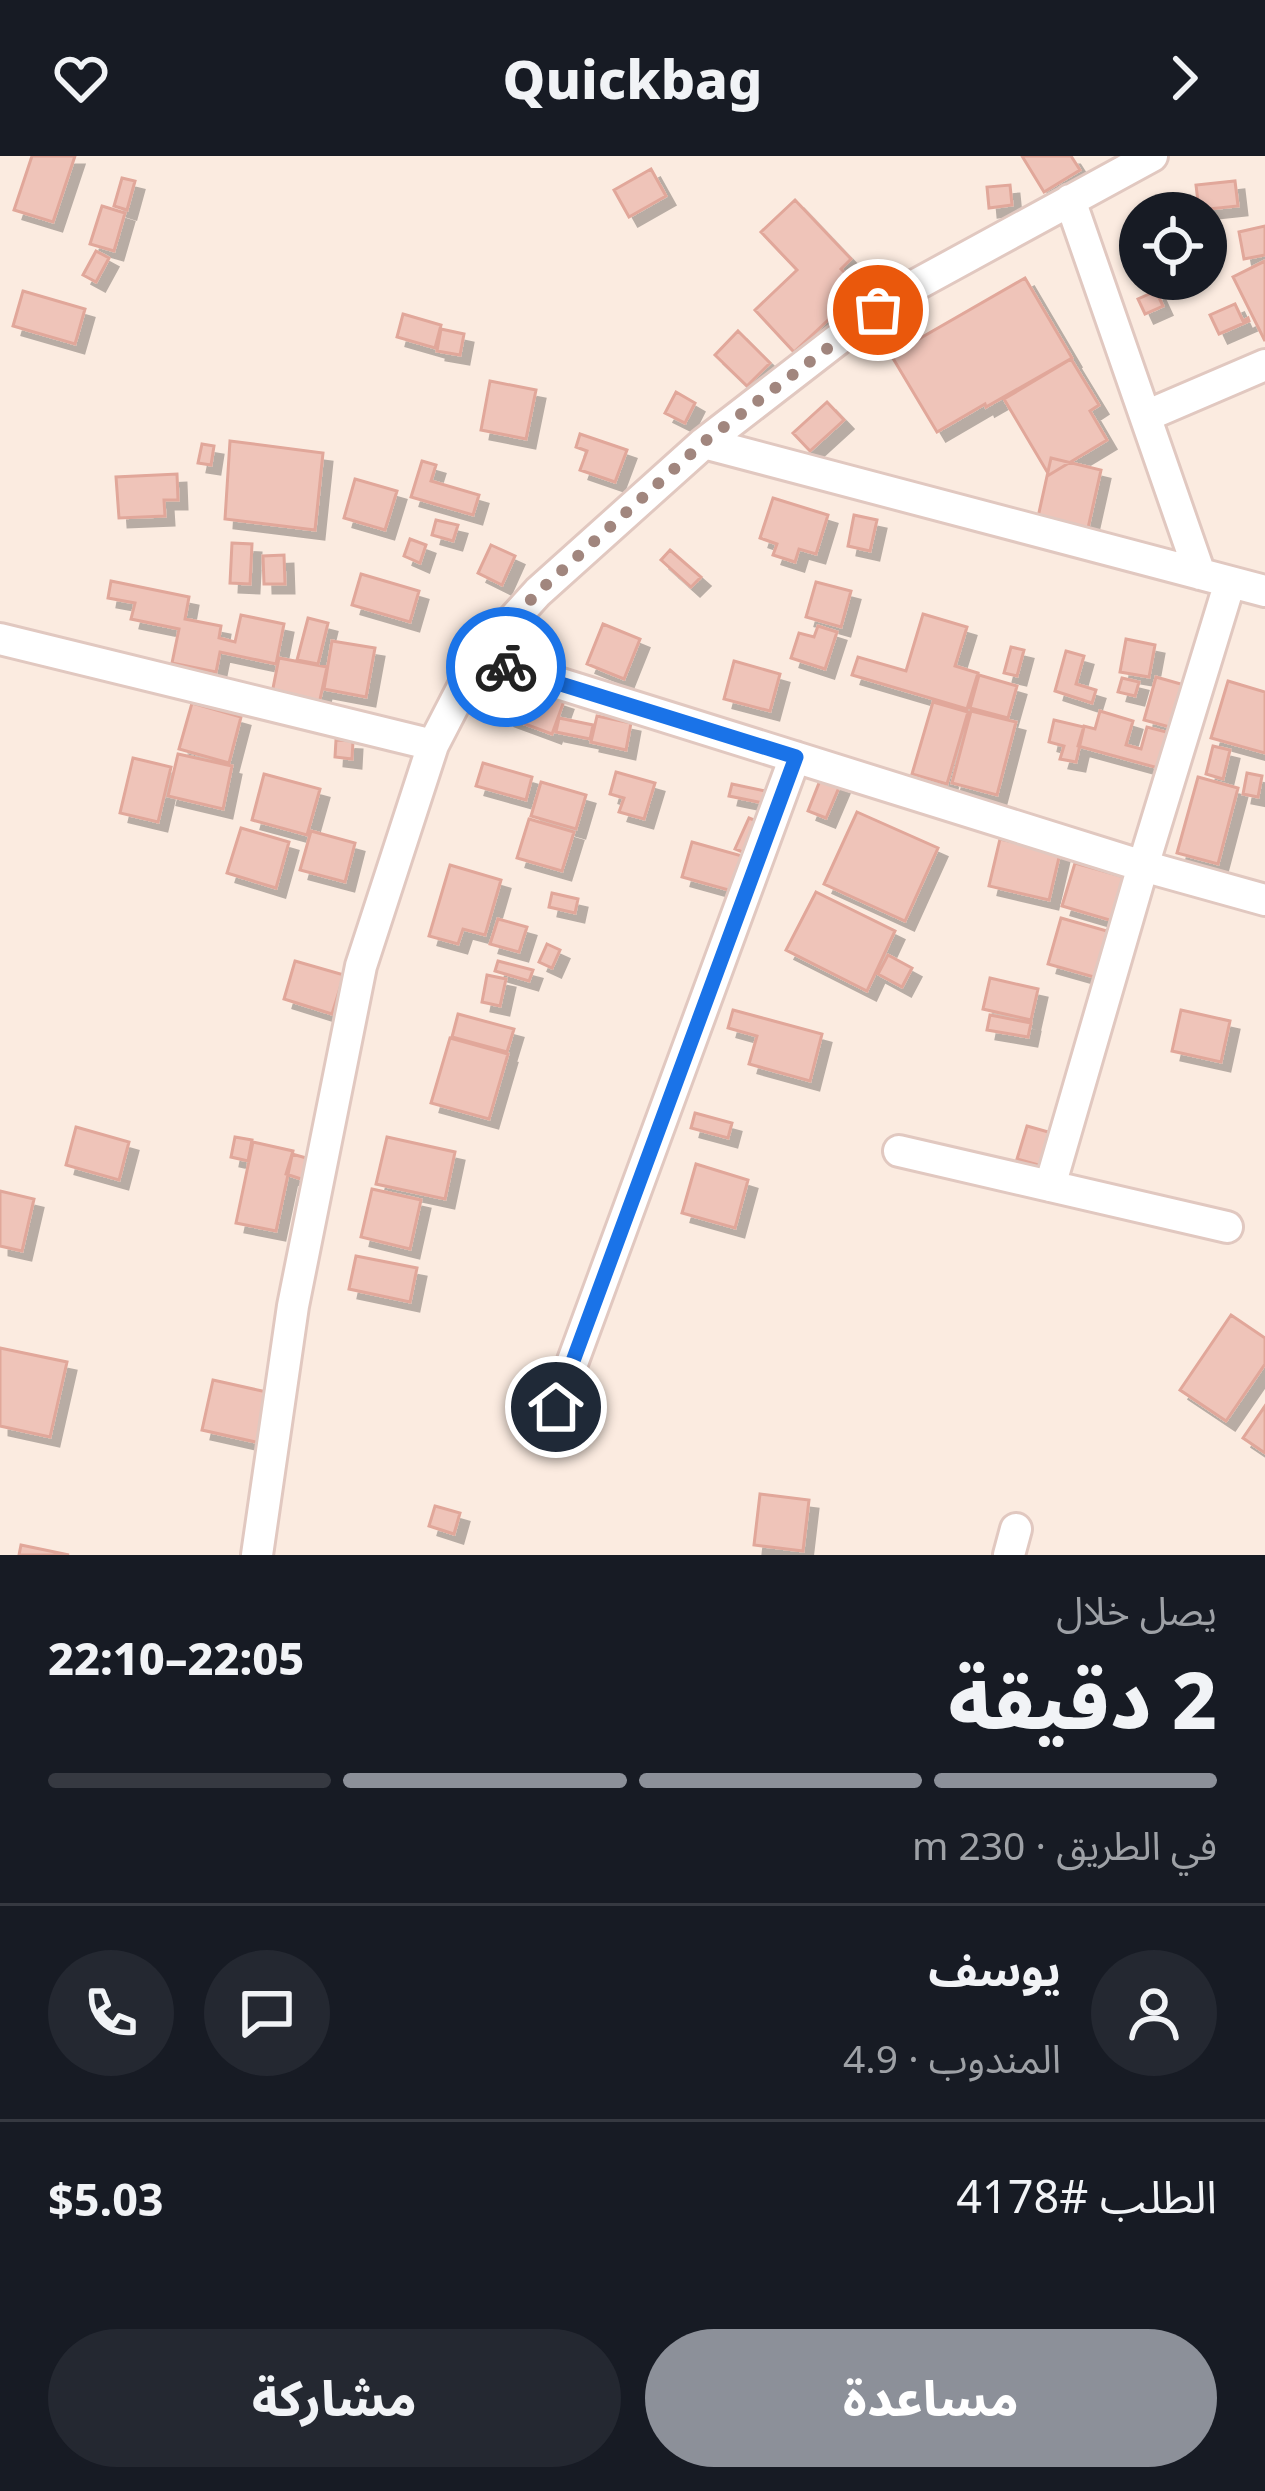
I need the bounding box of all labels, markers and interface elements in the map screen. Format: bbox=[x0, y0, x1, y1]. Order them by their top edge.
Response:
text: Quickbag bbox=[503, 41, 762, 115]
icon: heart bbox=[48, 45, 114, 111]
icon: forward bbox=[1151, 45, 1217, 111]
map controls bbox=[1119, 192, 1227, 300]
button: locate bbox=[1119, 192, 1227, 300]
pin bbox=[827, 259, 929, 361]
icon: bag bbox=[845, 277, 911, 343]
courier bbox=[446, 607, 566, 727]
icon: bike bbox=[473, 634, 539, 700]
pin bbox=[505, 1356, 607, 1458]
icon: home bbox=[523, 1374, 589, 1440]
text: يصل خلال bbox=[1056, 1583, 1217, 1636]
text: 22:05–22:10 bbox=[48, 1627, 304, 1688]
text: 2 دقيقة bbox=[948, 1646, 1217, 1752]
text: في الطريق · 230 m bbox=[912, 1818, 1217, 1871]
text: يوسف bbox=[928, 1938, 1061, 1999]
button: phone bbox=[48, 1950, 174, 2076]
button: chat bbox=[204, 1950, 330, 2076]
button: person bbox=[1091, 1950, 1217, 2076]
text: المندوب · 4.9 bbox=[843, 2031, 1061, 2084]
text: الطلب #4178 bbox=[956, 2165, 1217, 2226]
text: $5.03 bbox=[48, 2168, 164, 2229]
button: مشاركة bbox=[48, 2329, 621, 2467]
button: مساعدة bbox=[645, 2329, 1217, 2467]

